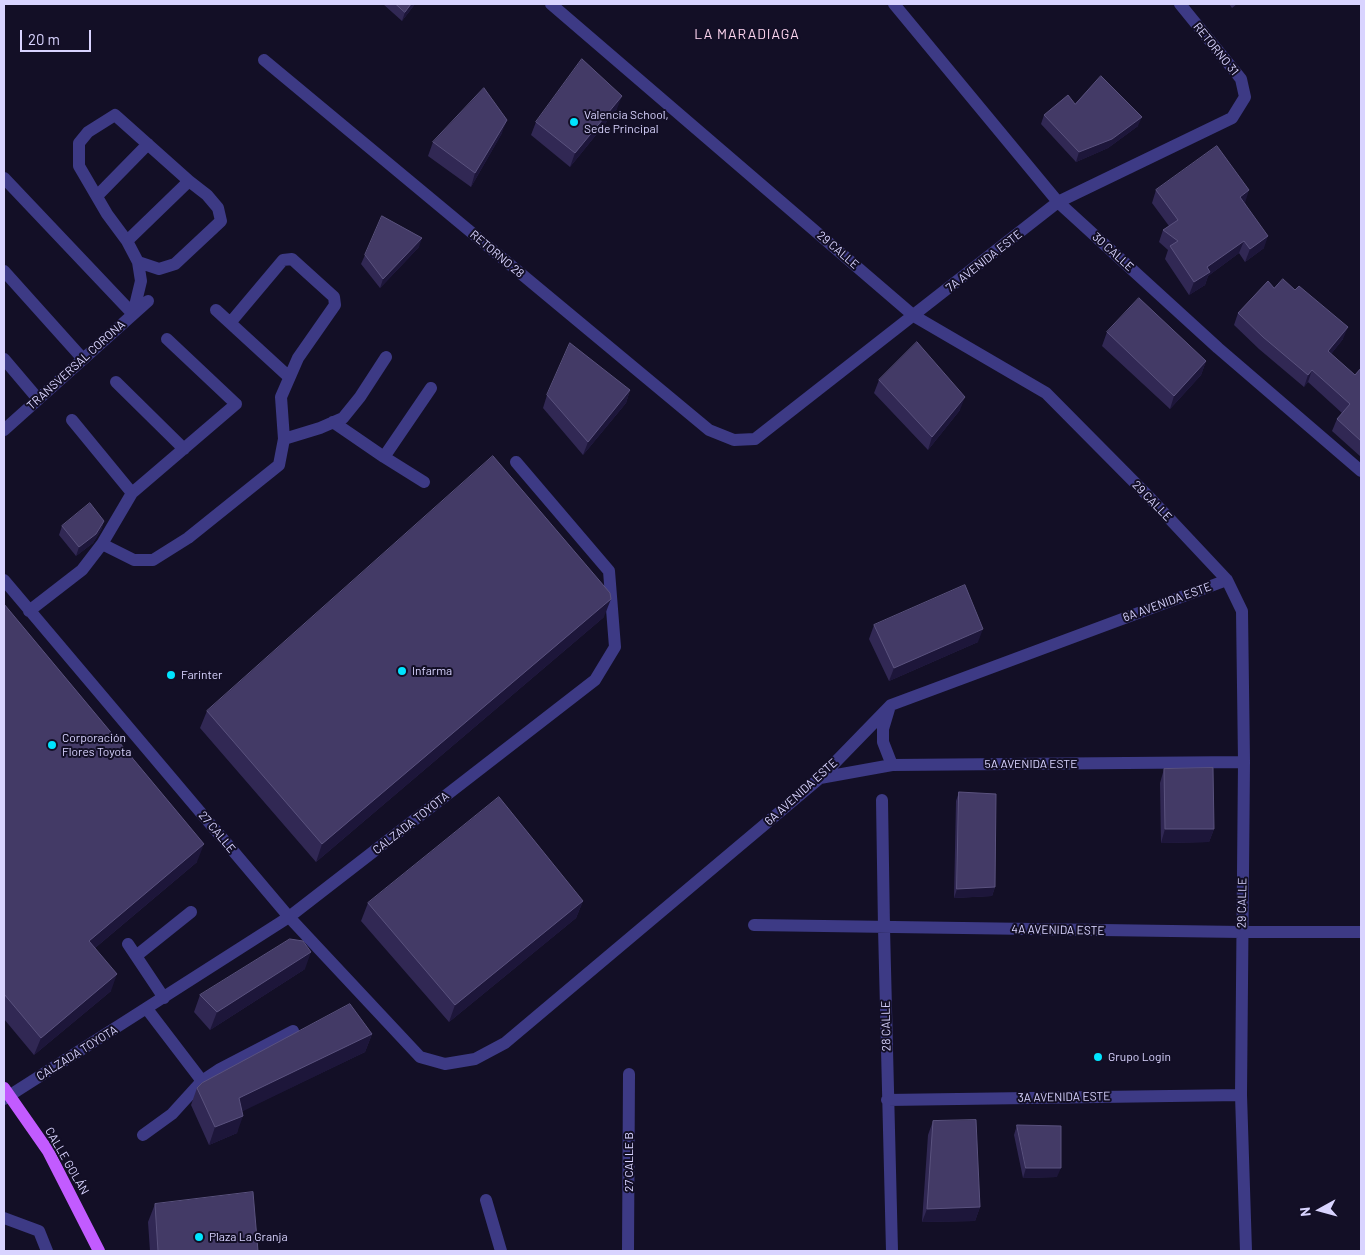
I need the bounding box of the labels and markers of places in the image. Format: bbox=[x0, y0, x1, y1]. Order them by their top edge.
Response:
place label: Valencia School, Sede Principal bbox=[584, 108, 669, 136]
marker: Valencia School, Sede Principal bbox=[568, 116, 580, 128]
place label: Infarma bbox=[412, 664, 452, 678]
marker: Infarma bbox=[396, 665, 408, 677]
place label: Farinter bbox=[181, 668, 222, 682]
marker: Farinter bbox=[165, 669, 177, 681]
place label: Corporación Flores Toyota bbox=[62, 731, 131, 759]
marker: Corporación Flores Toyota bbox=[46, 739, 58, 751]
place label: Grupo Login bbox=[1108, 1050, 1171, 1064]
marker: Grupo Login bbox=[1092, 1051, 1104, 1063]
place label: Plaza La Granja bbox=[209, 1230, 288, 1244]
marker: Plaza La Granja bbox=[193, 1231, 205, 1243]

